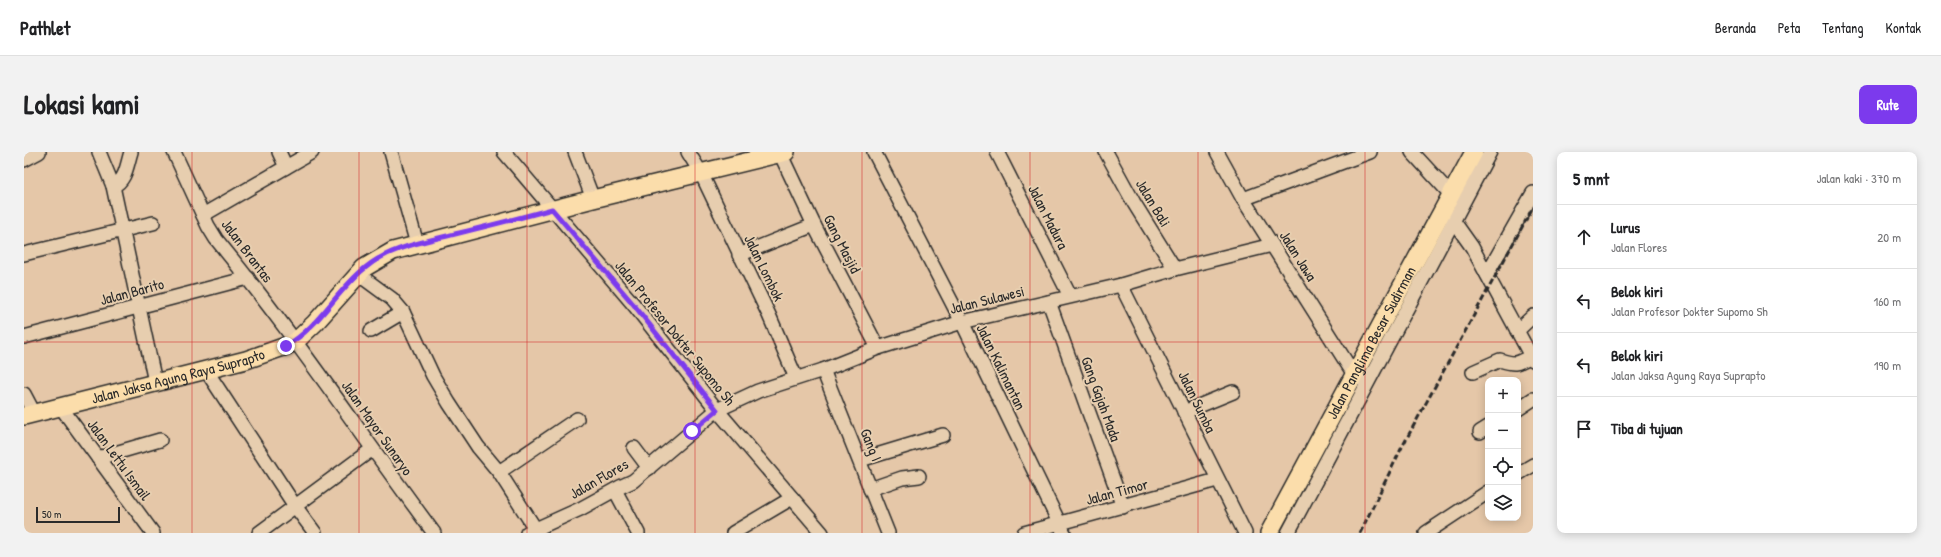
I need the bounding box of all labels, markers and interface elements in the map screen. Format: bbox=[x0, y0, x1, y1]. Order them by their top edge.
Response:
text: Pathlet bbox=[20, 15, 70, 41]
text: Beranda bbox=[1715, 18, 1756, 37]
text: Peta bbox=[1778, 18, 1800, 37]
text: Tentang bbox=[1822, 18, 1864, 37]
text: Kontak bbox=[1886, 18, 1921, 37]
text: Lokasi kami bbox=[24, 85, 140, 123]
button: Rute bbox=[1859, 85, 1917, 124]
text: 5 mnt bbox=[1573, 167, 1609, 190]
text: Jalan kaki · 370 m bbox=[1816, 169, 1901, 187]
street label: Jalan Bali bbox=[1131, 175, 1176, 231]
street label: Jalan Madura bbox=[1023, 181, 1074, 253]
street label: Gang Masjid bbox=[819, 211, 866, 277]
street label: Jalan Brantas bbox=[217, 215, 278, 287]
text: Lurus bbox=[1611, 217, 1640, 238]
icon: ahead bbox=[1573, 226, 1595, 248]
street label: Jalan Jawa bbox=[1275, 227, 1322, 285]
text: 20 m bbox=[1877, 228, 1901, 246]
street label: Jalan Lombok bbox=[739, 231, 790, 305]
text: Jalan Flores bbox=[1611, 238, 1667, 256]
street label: Jalan Profesor Dokter Supomo Sh bbox=[610, 256, 740, 410]
street label: Jalan Panglima Besar Sudirman bbox=[1321, 262, 1421, 423]
street label: Jalan Barito bbox=[98, 273, 166, 310]
street label: Jalan Sulawesi bbox=[947, 280, 1026, 319]
text: Belok kiri bbox=[1611, 281, 1663, 302]
icon: left bbox=[1573, 290, 1595, 312]
text: 160 m bbox=[1873, 292, 1901, 310]
text: Jalan Profesor Dokter Supomo Sh bbox=[1611, 302, 1768, 320]
street label: Jalan Kalimantan bbox=[972, 320, 1031, 413]
route end bbox=[277, 337, 295, 355]
street label: Jalan Jaksa Agung Raya Suprapto bbox=[89, 343, 267, 409]
text: Belok kiri bbox=[1611, 345, 1663, 366]
street label: Gang Gajah Mada bbox=[1076, 354, 1127, 444]
icon: left bbox=[1573, 354, 1595, 376]
text: 190 m bbox=[1874, 356, 1901, 374]
text: Jalan Jaksa Agung Raya Suprapto bbox=[1611, 366, 1765, 384]
street label: Jalan Sumba bbox=[1173, 367, 1222, 436]
street label: Jalan Mayor Sunaryo bbox=[337, 376, 418, 479]
map controls bbox=[1485, 377, 1521, 521]
button: + bbox=[1485, 377, 1521, 413]
button: − bbox=[1485, 413, 1521, 449]
street label: Jalan Lettu Ismail bbox=[83, 415, 156, 505]
icon: arrive bbox=[1573, 418, 1595, 440]
text: Tiba di tujuan bbox=[1611, 418, 1683, 439]
route start bbox=[683, 422, 701, 440]
street label: Gang I bbox=[855, 425, 887, 464]
button: locate bbox=[1485, 449, 1521, 485]
street label: Jalan Flores bbox=[565, 453, 632, 504]
street label: Jalan Timor bbox=[1083, 473, 1151, 510]
button: layers bbox=[1485, 485, 1521, 521]
scale bar bbox=[36, 505, 120, 524]
text: 50 m bbox=[42, 507, 62, 521]

